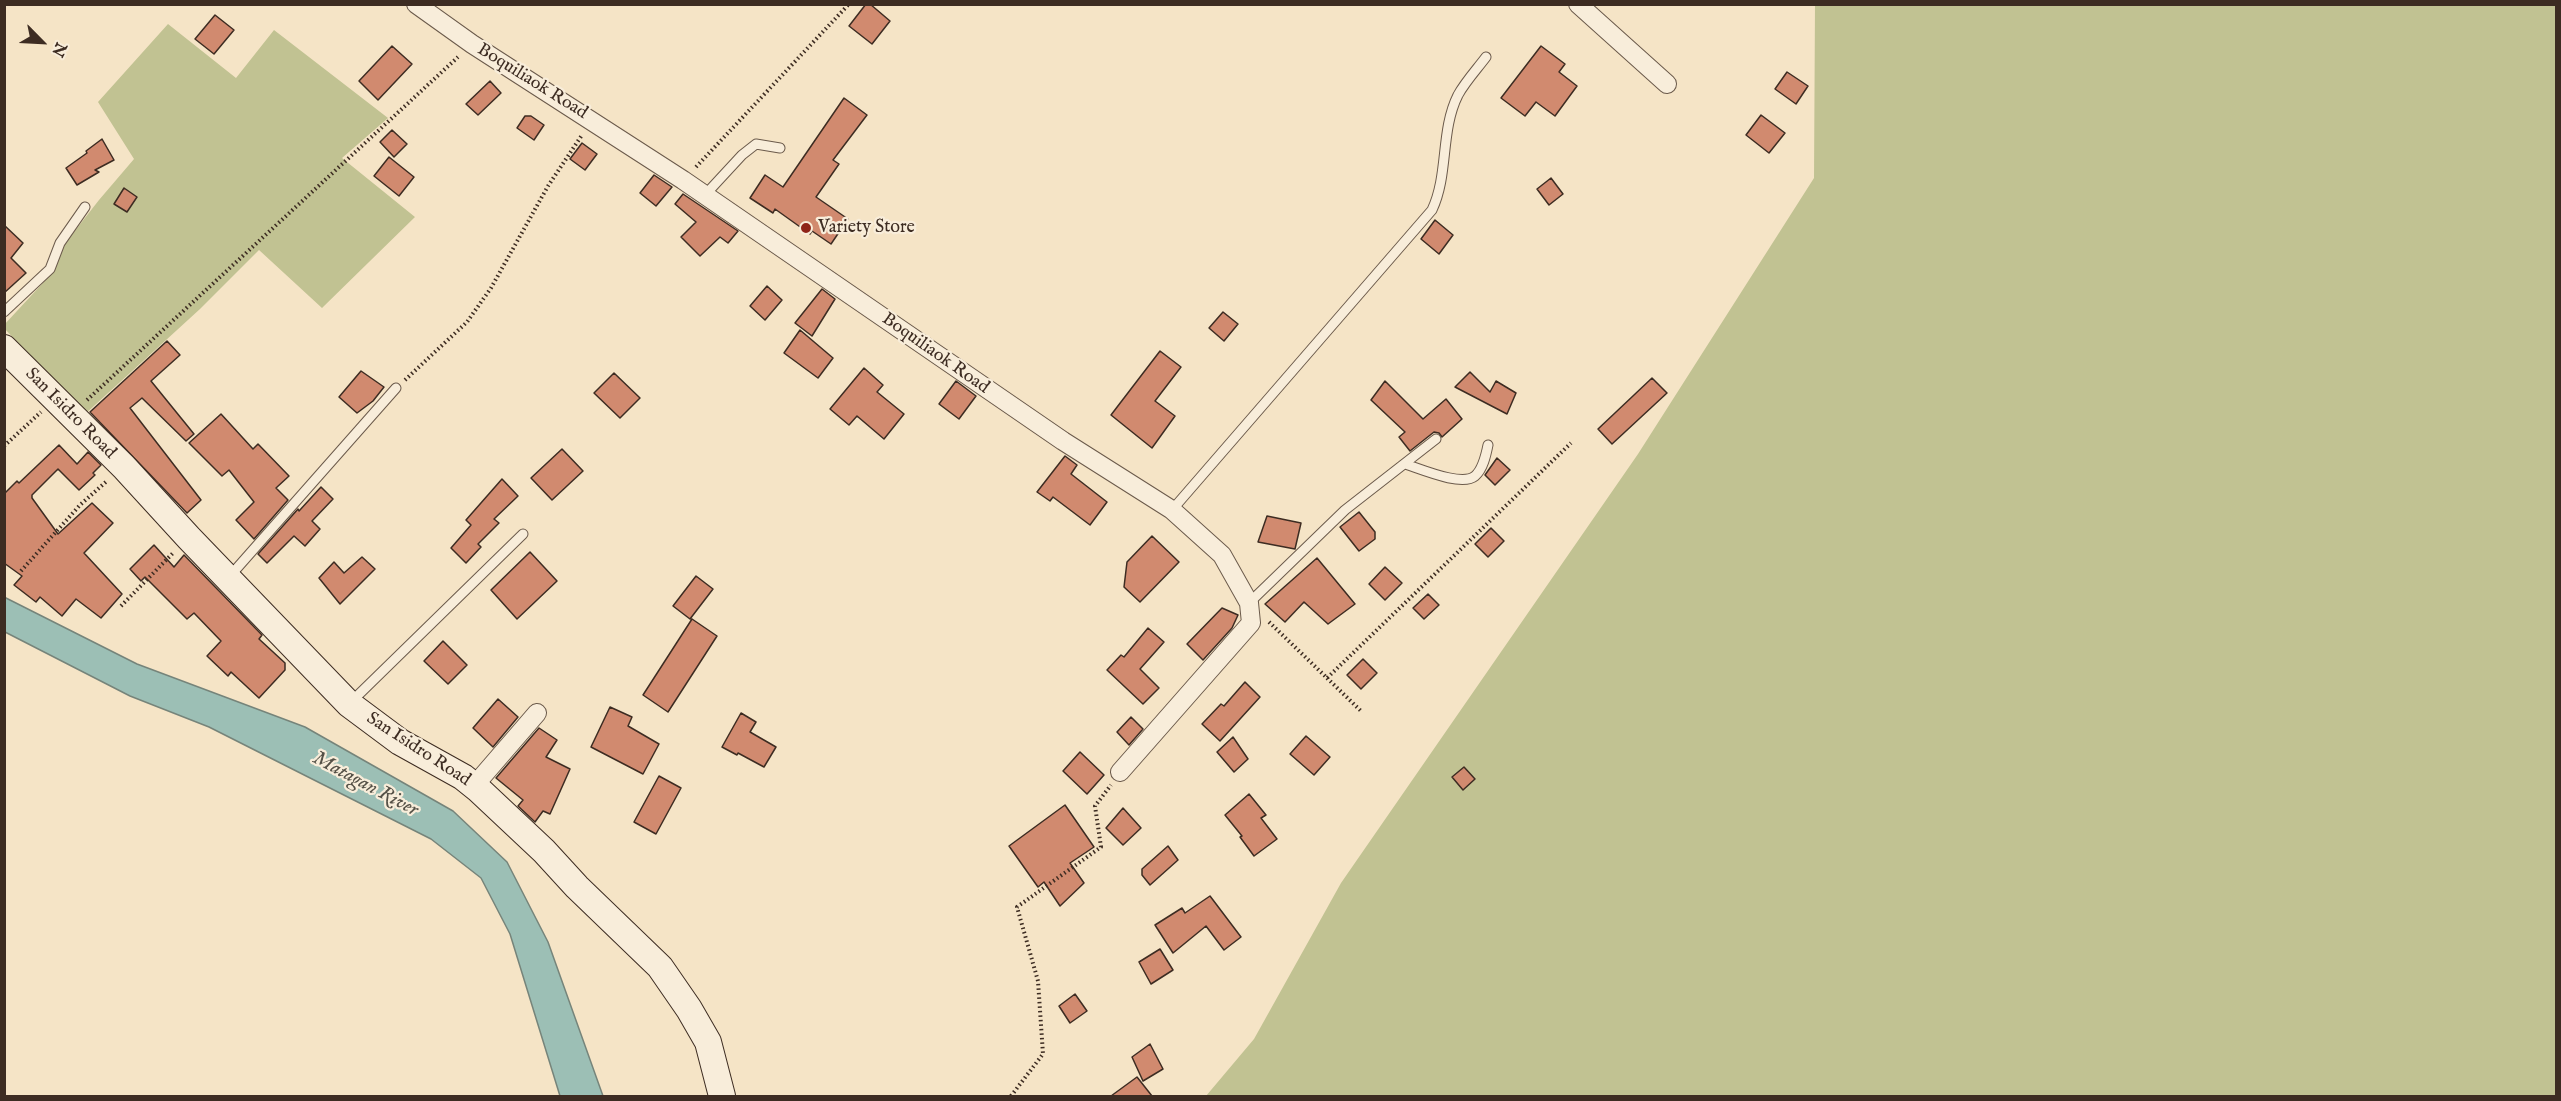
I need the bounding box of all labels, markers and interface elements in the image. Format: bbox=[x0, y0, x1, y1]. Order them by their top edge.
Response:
north arrow bbox=[12, 12, 72, 72]
text: N bbox=[46, 39, 70, 60]
street label: Boquiliaok Road bbox=[473, 39, 591, 125]
place label: Variety Store bbox=[818, 217, 915, 239]
marker: Variety Store bbox=[799, 221, 813, 235]
street label: Boquiliaok Road bbox=[877, 309, 993, 399]
street label: San Isidro Road bbox=[20, 364, 120, 464]
street label: San Isidro Road bbox=[362, 708, 474, 792]
water label: Matagan River bbox=[308, 747, 422, 823]

